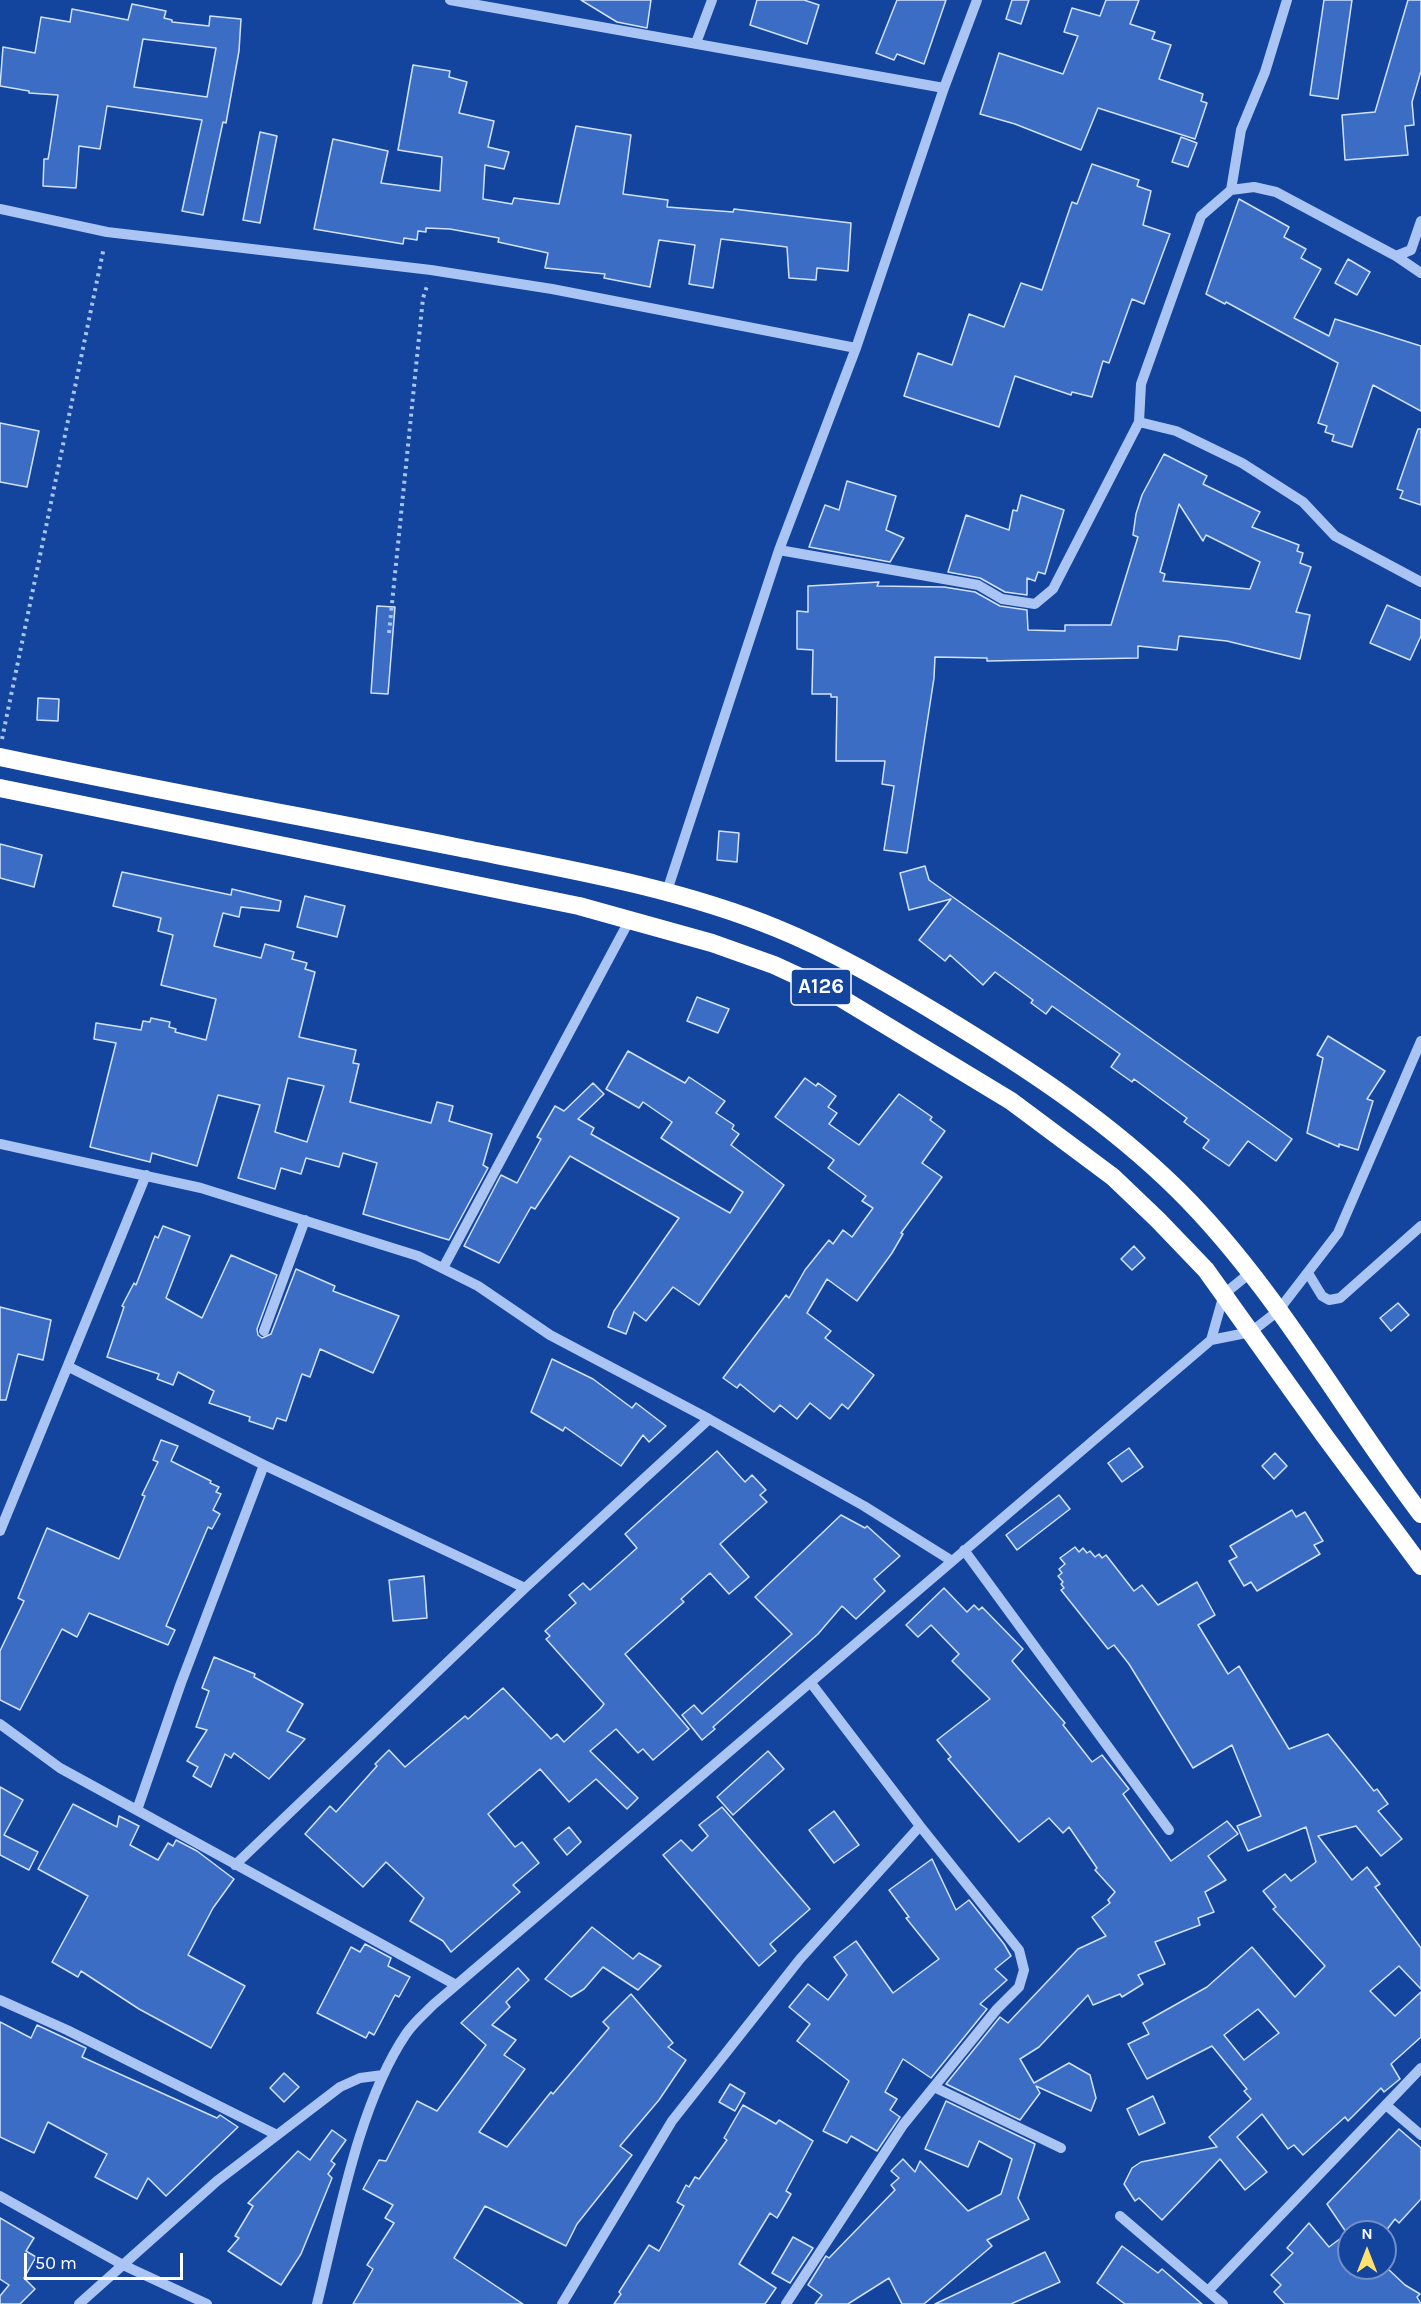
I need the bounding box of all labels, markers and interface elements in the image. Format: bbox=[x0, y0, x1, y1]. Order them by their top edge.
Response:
road number: A126 bbox=[791, 969, 851, 1005]
north arrow bbox=[1337, 2220, 1397, 2280]
text: N bbox=[1361, 2224, 1373, 2243]
scale bar bbox=[27, 2241, 186, 2279]
text: 50 m bbox=[35, 2252, 77, 2274]

